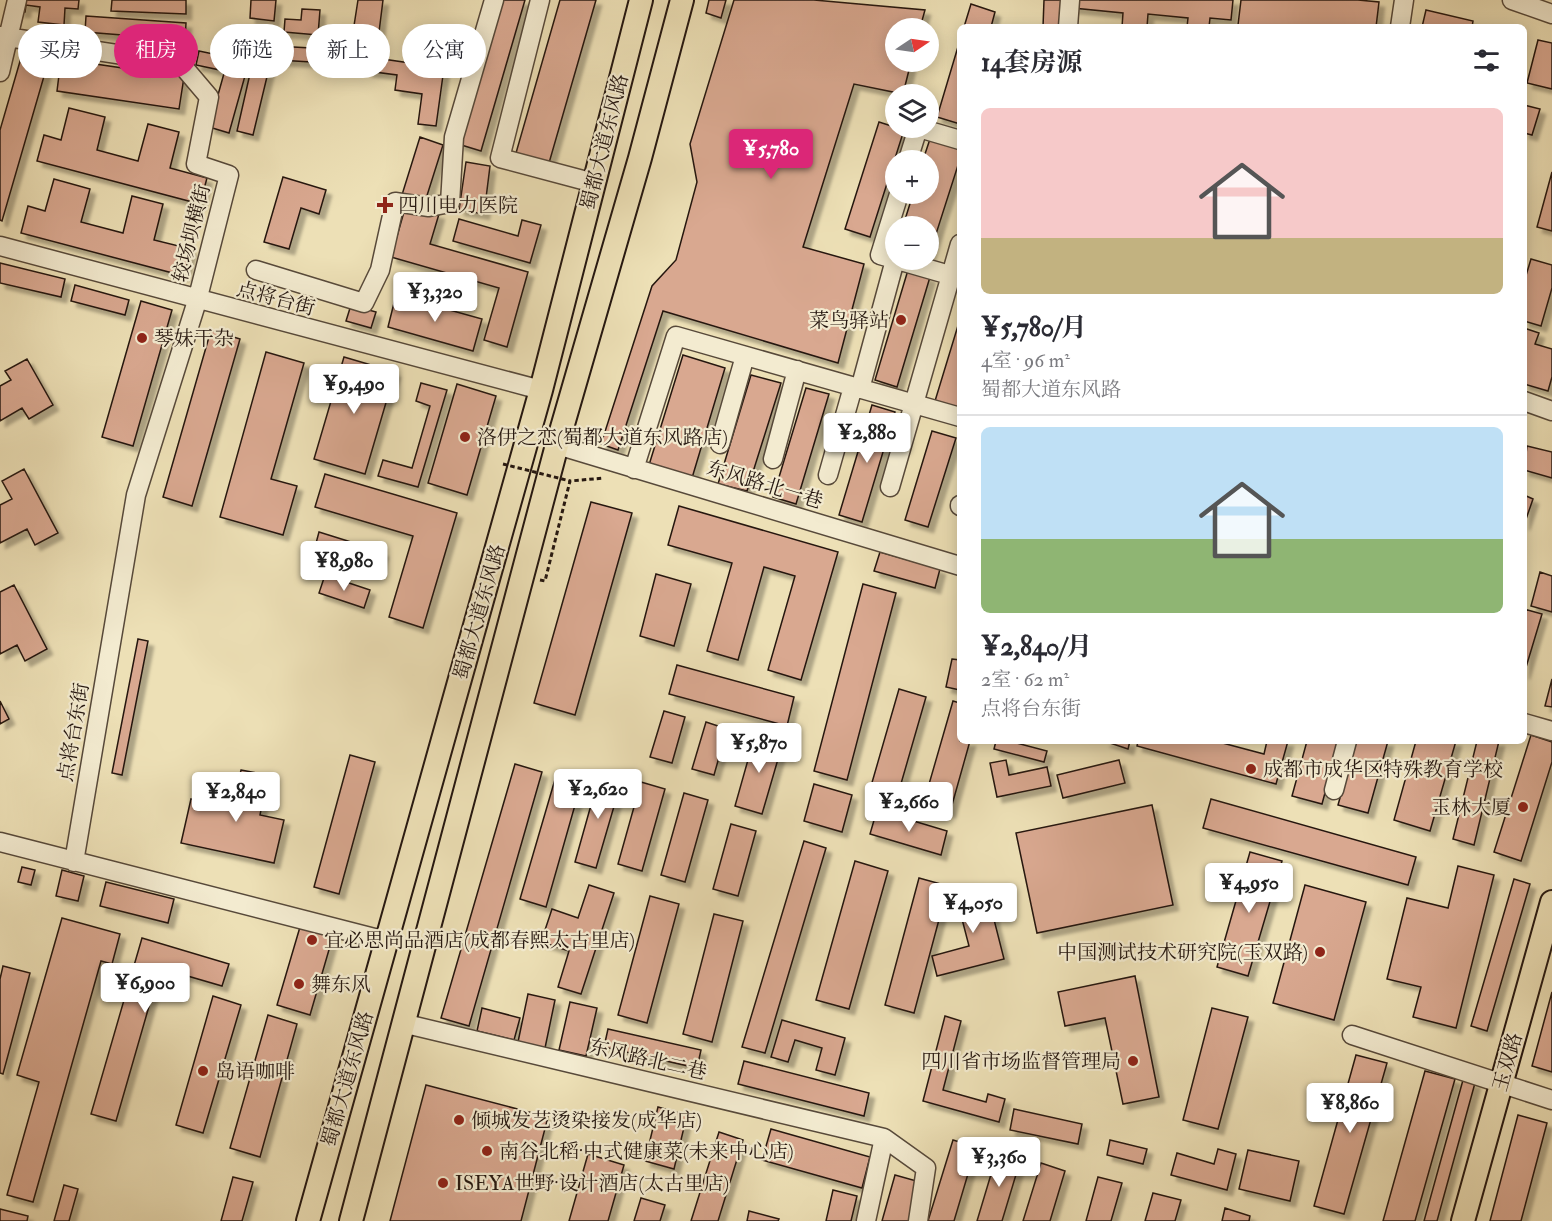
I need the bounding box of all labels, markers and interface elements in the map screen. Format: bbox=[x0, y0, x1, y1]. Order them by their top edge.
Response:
north arrow bbox=[885, 18, 939, 72]
map controls bbox=[885, 18, 939, 270]
chip: 买房 bbox=[18, 24, 102, 78]
chip: 租房 bbox=[114, 24, 198, 78]
chip: 筛选 bbox=[210, 24, 294, 78]
chip: 新上 bbox=[306, 24, 390, 78]
chip: 公寓 bbox=[402, 24, 486, 78]
icon: filters bbox=[1470, 44, 1503, 77]
text: 14套房源 bbox=[981, 47, 1082, 79]
street label: 蜀都大道东风路 bbox=[575, 71, 634, 213]
button: layers bbox=[885, 84, 939, 138]
pin: ¥5,780 bbox=[722, 129, 820, 180]
text: ¥5,780 bbox=[743, 136, 799, 161]
icon: home bbox=[1188, 147, 1296, 255]
button: + bbox=[885, 150, 939, 204]
street label: 较场坝横街 bbox=[167, 182, 216, 285]
place label: 四川电力医院 bbox=[398, 193, 518, 218]
marker: 四川电力医院 bbox=[376, 196, 394, 214]
button: − bbox=[885, 216, 939, 270]
pin: ¥3,320 bbox=[386, 272, 484, 323]
street label: 点将台街 bbox=[234, 276, 318, 321]
text: ¥3,320 bbox=[407, 279, 463, 304]
place label: 菜鸟驿站 bbox=[809, 308, 889, 333]
text: ¥5,780/月 bbox=[981, 312, 1087, 344]
marker: 菜鸟驿站 bbox=[894, 313, 908, 327]
place label: 琴妹干杂 bbox=[154, 326, 234, 351]
marker: 琴妹干杂 bbox=[135, 331, 149, 345]
text: 4室 · 96 m² bbox=[981, 348, 1070, 373]
pin: ¥9,490 bbox=[305, 364, 403, 415]
text: ¥9,490 bbox=[323, 371, 385, 396]
text: 蜀都大道东风路 bbox=[981, 377, 1121, 402]
pin: ¥2,880 bbox=[818, 413, 916, 464]
text: ¥2,880 bbox=[838, 420, 896, 445]
place label: 洛伊之恋(蜀都大道东风路店) bbox=[477, 425, 728, 450]
marker: 洛伊之恋(蜀都大道东风路店) bbox=[458, 430, 472, 444]
street label: 东风路北一巷 bbox=[704, 455, 826, 514]
icon: home bbox=[1188, 466, 1296, 574]
pin: ¥8,980 bbox=[295, 541, 393, 592]
street label: 蜀都大道东风路 bbox=[448, 541, 511, 683]
text: ¥8,980 bbox=[314, 548, 374, 573]
text: ¥2,840/月 bbox=[981, 631, 1092, 663]
text: 2室 · 62 m² bbox=[981, 667, 1069, 692]
street label: 点将台东街 bbox=[52, 681, 94, 783]
text: 点将台东街 bbox=[981, 696, 1081, 721]
pin: ¥5,870 bbox=[710, 723, 808, 774]
text: ¥5,870 bbox=[730, 730, 788, 755]
place label: 成都市成华区特殊教育学校 bbox=[1263, 757, 1503, 782]
marker: 成都市成华区特殊教育学校 bbox=[1244, 762, 1258, 776]
pin: ¥2,620 bbox=[549, 769, 647, 820]
pin: ¥2,840 bbox=[187, 772, 285, 823]
text: ¥2,620 bbox=[568, 776, 628, 801]
text: ¥2,840 bbox=[206, 779, 266, 804]
pin: ¥2,660 bbox=[860, 782, 958, 833]
text: ¥2,660 bbox=[879, 789, 939, 814]
place label: 玉林大厦 bbox=[1431, 795, 1511, 820]
marker: 玉林大厦 bbox=[1516, 800, 1530, 814]
pin: ¥4,950 bbox=[1200, 863, 1298, 914]
text: ¥4,950 bbox=[1219, 870, 1279, 895]
pin: ¥4,050 bbox=[924, 883, 1022, 934]
text: ¥4,050 bbox=[943, 890, 1003, 915]
place label: 宜必思尚品酒店(成都春熙太古里店) bbox=[324, 928, 635, 953]
marker: 宜必思尚品酒店(成都春熙太古里店) bbox=[305, 933, 319, 947]
place label: 中国测试技术研究院(玉双路) bbox=[1057, 940, 1308, 965]
marker: 中国测试技术研究院(玉双路) bbox=[1313, 945, 1327, 959]
pin: ¥6,900 bbox=[96, 963, 194, 1014]
text: ¥6,900 bbox=[115, 970, 175, 995]
place label: 舞东风 bbox=[311, 972, 371, 997]
marker: 舞东风 bbox=[292, 977, 306, 991]
street label: 蜀都大道东风路 bbox=[316, 1008, 379, 1150]
street label: 玉双路 bbox=[1487, 1030, 1528, 1094]
street label: 东风路北二巷 bbox=[587, 1034, 709, 1085]
place label: 四川省市场监督管理局 bbox=[921, 1049, 1121, 1074]
marker: 四川省市场监督管理局 bbox=[1126, 1054, 1140, 1068]
place label: 岛语咖啡 bbox=[215, 1059, 295, 1084]
marker: 岛语咖啡 bbox=[196, 1064, 210, 1078]
pin: ¥8,860 bbox=[1301, 1083, 1399, 1134]
text: ¥8,860 bbox=[1321, 1090, 1379, 1115]
place label: 倾城发艺烫染接发(成华店) bbox=[471, 1108, 702, 1133]
marker: 倾城发艺烫染接发(成华店) bbox=[452, 1113, 466, 1127]
pin: ¥3,360 bbox=[950, 1137, 1048, 1188]
place label: 南谷北稻·中式健康菜(未来中心店) bbox=[499, 1139, 794, 1164]
marker: 南谷北稻·中式健康菜(未来中心店) bbox=[480, 1144, 494, 1158]
text: ¥3,360 bbox=[971, 1144, 1027, 1169]
place label: ISEYA世野·设计酒店(太古里店) bbox=[455, 1171, 729, 1196]
marker: ISEYA世野·设计酒店(太古里店) bbox=[436, 1176, 450, 1190]

